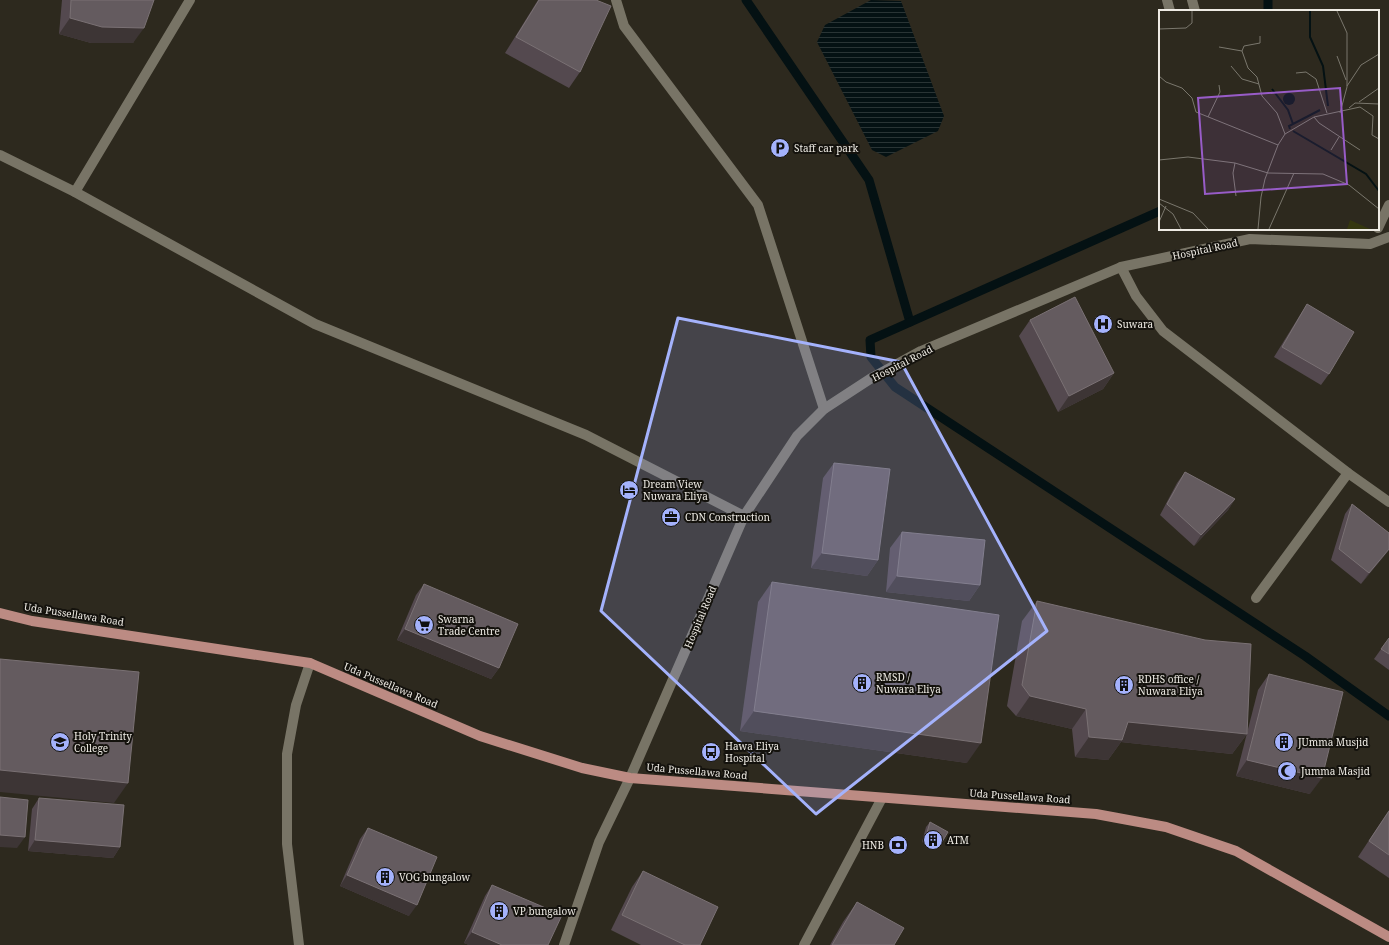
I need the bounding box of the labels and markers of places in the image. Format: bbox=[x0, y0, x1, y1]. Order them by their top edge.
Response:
parking icon: Staff car park bbox=[769, 137, 791, 159]
place label: Staff car park bbox=[794, 141, 859, 155]
hospital icon: Suwara bbox=[1092, 313, 1114, 335]
place label: Suwara bbox=[1117, 317, 1154, 331]
place label: Dream View Nuwara Eliya bbox=[643, 477, 708, 503]
hotel icon: Dream View Nuwara Eliya bbox=[618, 479, 640, 501]
office icon: CDN Construction bbox=[660, 506, 682, 528]
place label: CDN Construction bbox=[685, 510, 770, 524]
place label: Swarna Trade Centre bbox=[438, 612, 500, 638]
supermarket icon: Swarna Trade Centre bbox=[413, 614, 435, 636]
place label: RMSD / Nuwara Eliya bbox=[876, 670, 941, 696]
building icon: RMSD / Nuwara Eliya bbox=[851, 672, 873, 694]
place label: RDHS office / Nuwara Eliya bbox=[1138, 672, 1203, 698]
building icon: RDHS office / Nuwara Eliya bbox=[1113, 674, 1135, 696]
place label: Holy Trinity College bbox=[74, 729, 132, 755]
school or university icon: Holy Trinity College bbox=[49, 731, 71, 753]
building icon: JUmma Musjid bbox=[1273, 731, 1295, 753]
place label: JUmma Musjid bbox=[1297, 735, 1368, 749]
place label: Hawa Eliya Hospital bbox=[725, 739, 780, 765]
bus stop icon: Hawa Eliya Hospital bbox=[700, 741, 722, 763]
mosque icon: Jumma Masjid bbox=[1276, 760, 1298, 782]
place label: Jumma Masjid bbox=[1300, 764, 1370, 778]
building icon: ATM bbox=[922, 829, 944, 851]
place label: ATM bbox=[947, 833, 969, 847]
bank icon: HNB bbox=[887, 834, 909, 856]
place label: HNB bbox=[862, 838, 884, 852]
building icon: VOG bungalow bbox=[374, 866, 396, 888]
place label: VOG bungalow bbox=[399, 870, 471, 884]
building icon: VP bungalow bbox=[488, 900, 510, 922]
place label: VP bungalow bbox=[513, 904, 576, 918]

